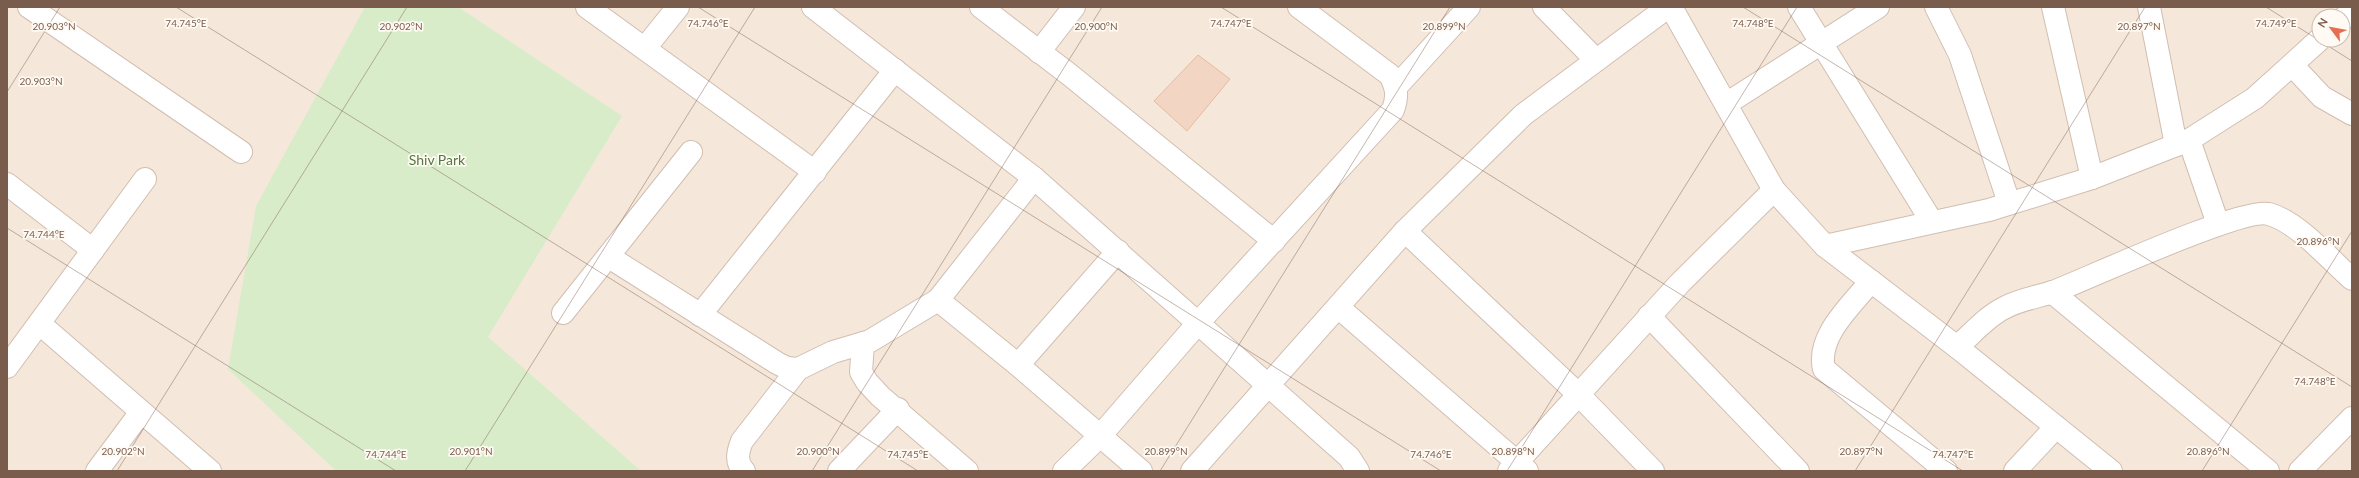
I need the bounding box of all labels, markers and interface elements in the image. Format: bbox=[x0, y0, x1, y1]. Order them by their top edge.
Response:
north arrow bbox=[2311, 8, 2351, 48]
text: N bbox=[2314, 15, 2330, 29]
text: 74.745°E bbox=[165, 17, 207, 29]
text: 74.746°E bbox=[687, 17, 729, 29]
text: 74.747°E bbox=[1210, 17, 1252, 29]
text: 74.748°E bbox=[1732, 17, 1774, 29]
text: 74.749°E bbox=[2255, 17, 2297, 29]
text: 20.903°N bbox=[32, 20, 76, 32]
text: 20.902°N bbox=[379, 20, 423, 32]
text: 20.900°N bbox=[1074, 20, 1118, 32]
text: 20.899°N bbox=[1422, 20, 1466, 32]
text: 20.897°N bbox=[2117, 20, 2161, 32]
text: 20.903°N bbox=[19, 75, 63, 87]
park label: Shiv Park bbox=[409, 151, 466, 168]
text: 74.744°E bbox=[23, 228, 65, 240]
text: 20.896°N bbox=[2296, 235, 2340, 247]
text: 74.748°E bbox=[2294, 375, 2336, 387]
text: 20.902°N bbox=[101, 445, 145, 457]
text: 20.901°N bbox=[449, 445, 493, 457]
text: 20.900°N bbox=[796, 445, 840, 457]
text: 20.899°N bbox=[1144, 445, 1188, 457]
text: 20.898°N bbox=[1491, 445, 1535, 457]
text: 20.897°N bbox=[1839, 445, 1883, 457]
text: 20.896°N bbox=[2186, 445, 2230, 457]
text: 74.744°E bbox=[365, 448, 407, 460]
text: 74.745°E bbox=[887, 448, 929, 460]
text: 74.746°E bbox=[1410, 448, 1452, 460]
text: 74.747°E bbox=[1932, 448, 1974, 460]

